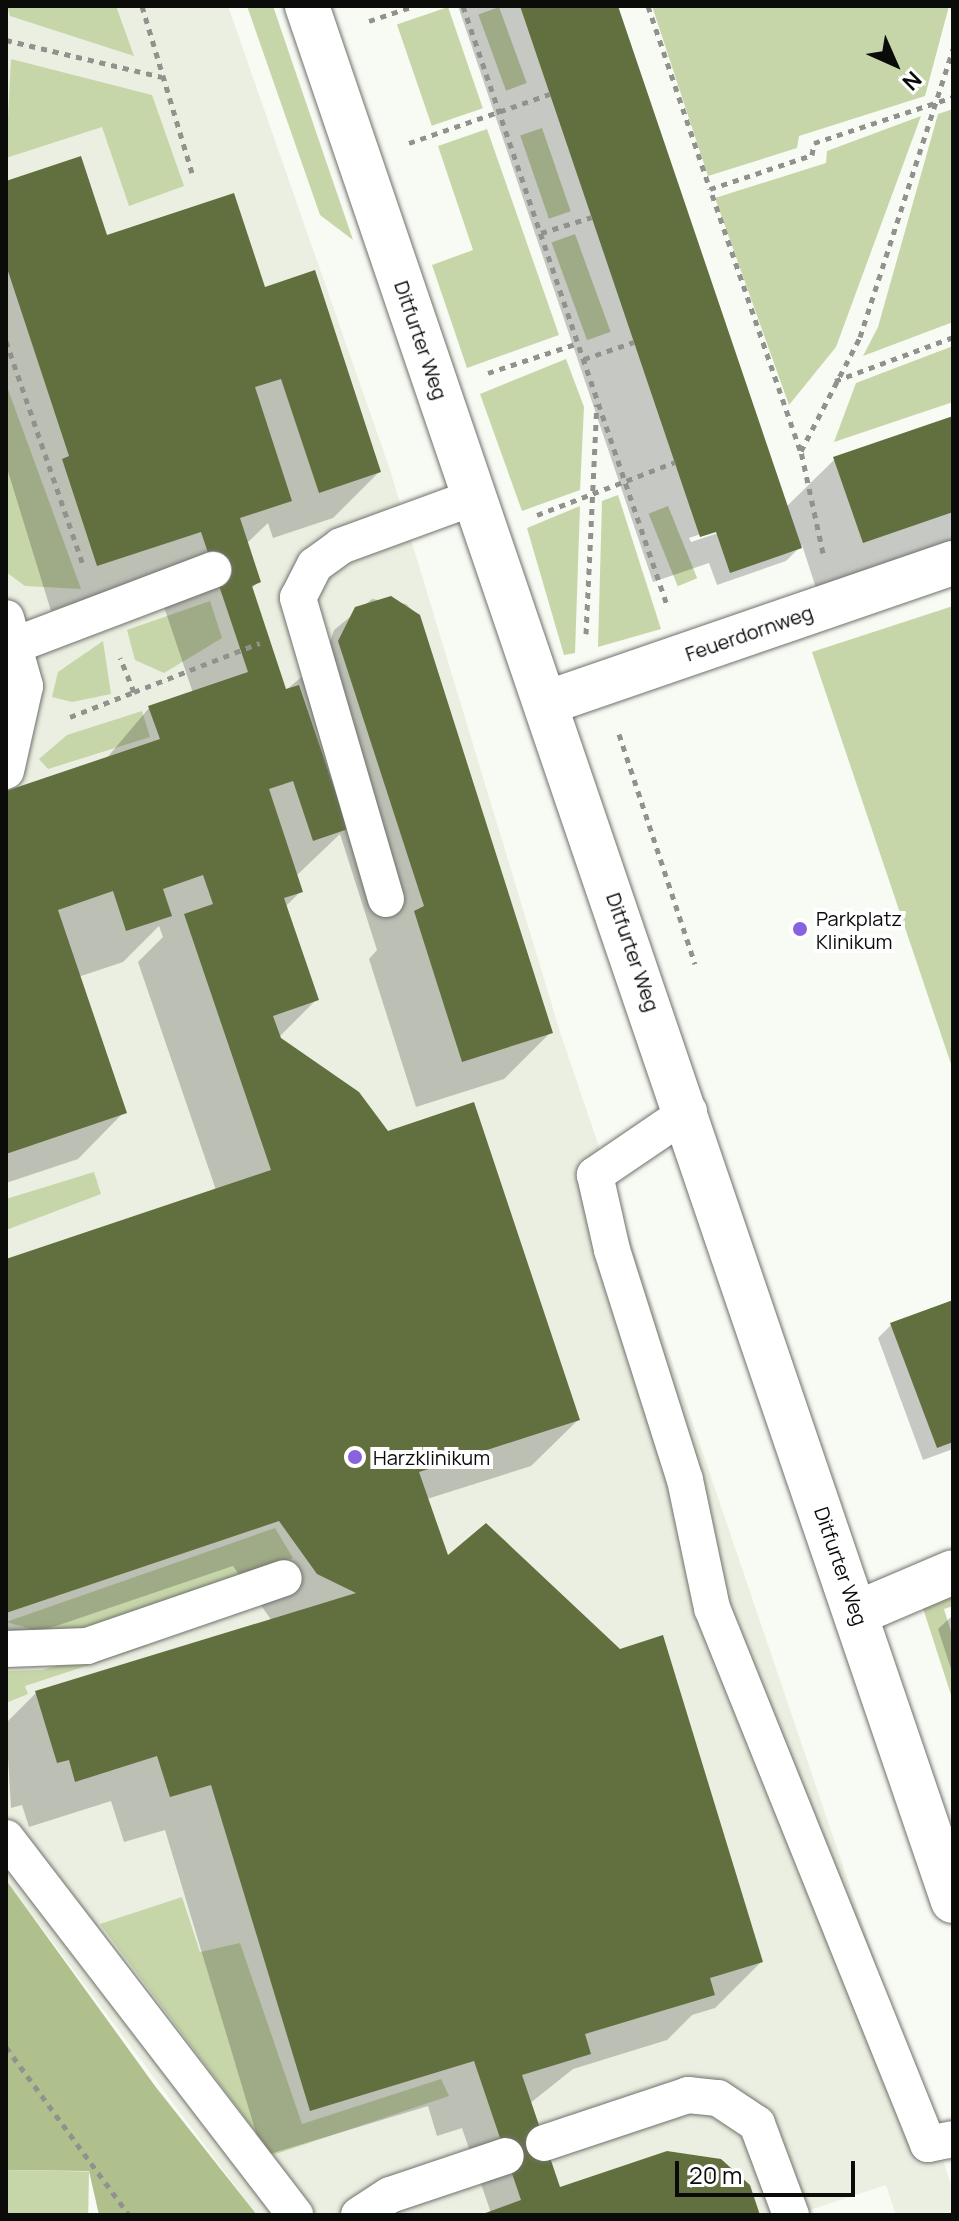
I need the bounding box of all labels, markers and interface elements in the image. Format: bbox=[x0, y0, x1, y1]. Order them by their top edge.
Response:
north arrow bbox=[855, 24, 935, 104]
text: N bbox=[896, 65, 928, 97]
street label: Ditfurter Weg bbox=[389, 278, 453, 402]
street label: Feuerdornweg bbox=[682, 600, 816, 666]
street label: Ditfurter Weg bbox=[601, 890, 665, 1014]
place label: Parkplatz Klinikum bbox=[816, 906, 902, 953]
marker: Parkplatz Klinikum bbox=[791, 920, 809, 938]
place label: Harzklinikum bbox=[373, 1445, 490, 1469]
marker: Harzklinikum bbox=[344, 1446, 366, 1468]
street label: Ditfurter Weg bbox=[809, 1504, 873, 1628]
scale bar bbox=[679, 2145, 859, 2195]
text: 20 m bbox=[689, 2158, 742, 2191]

